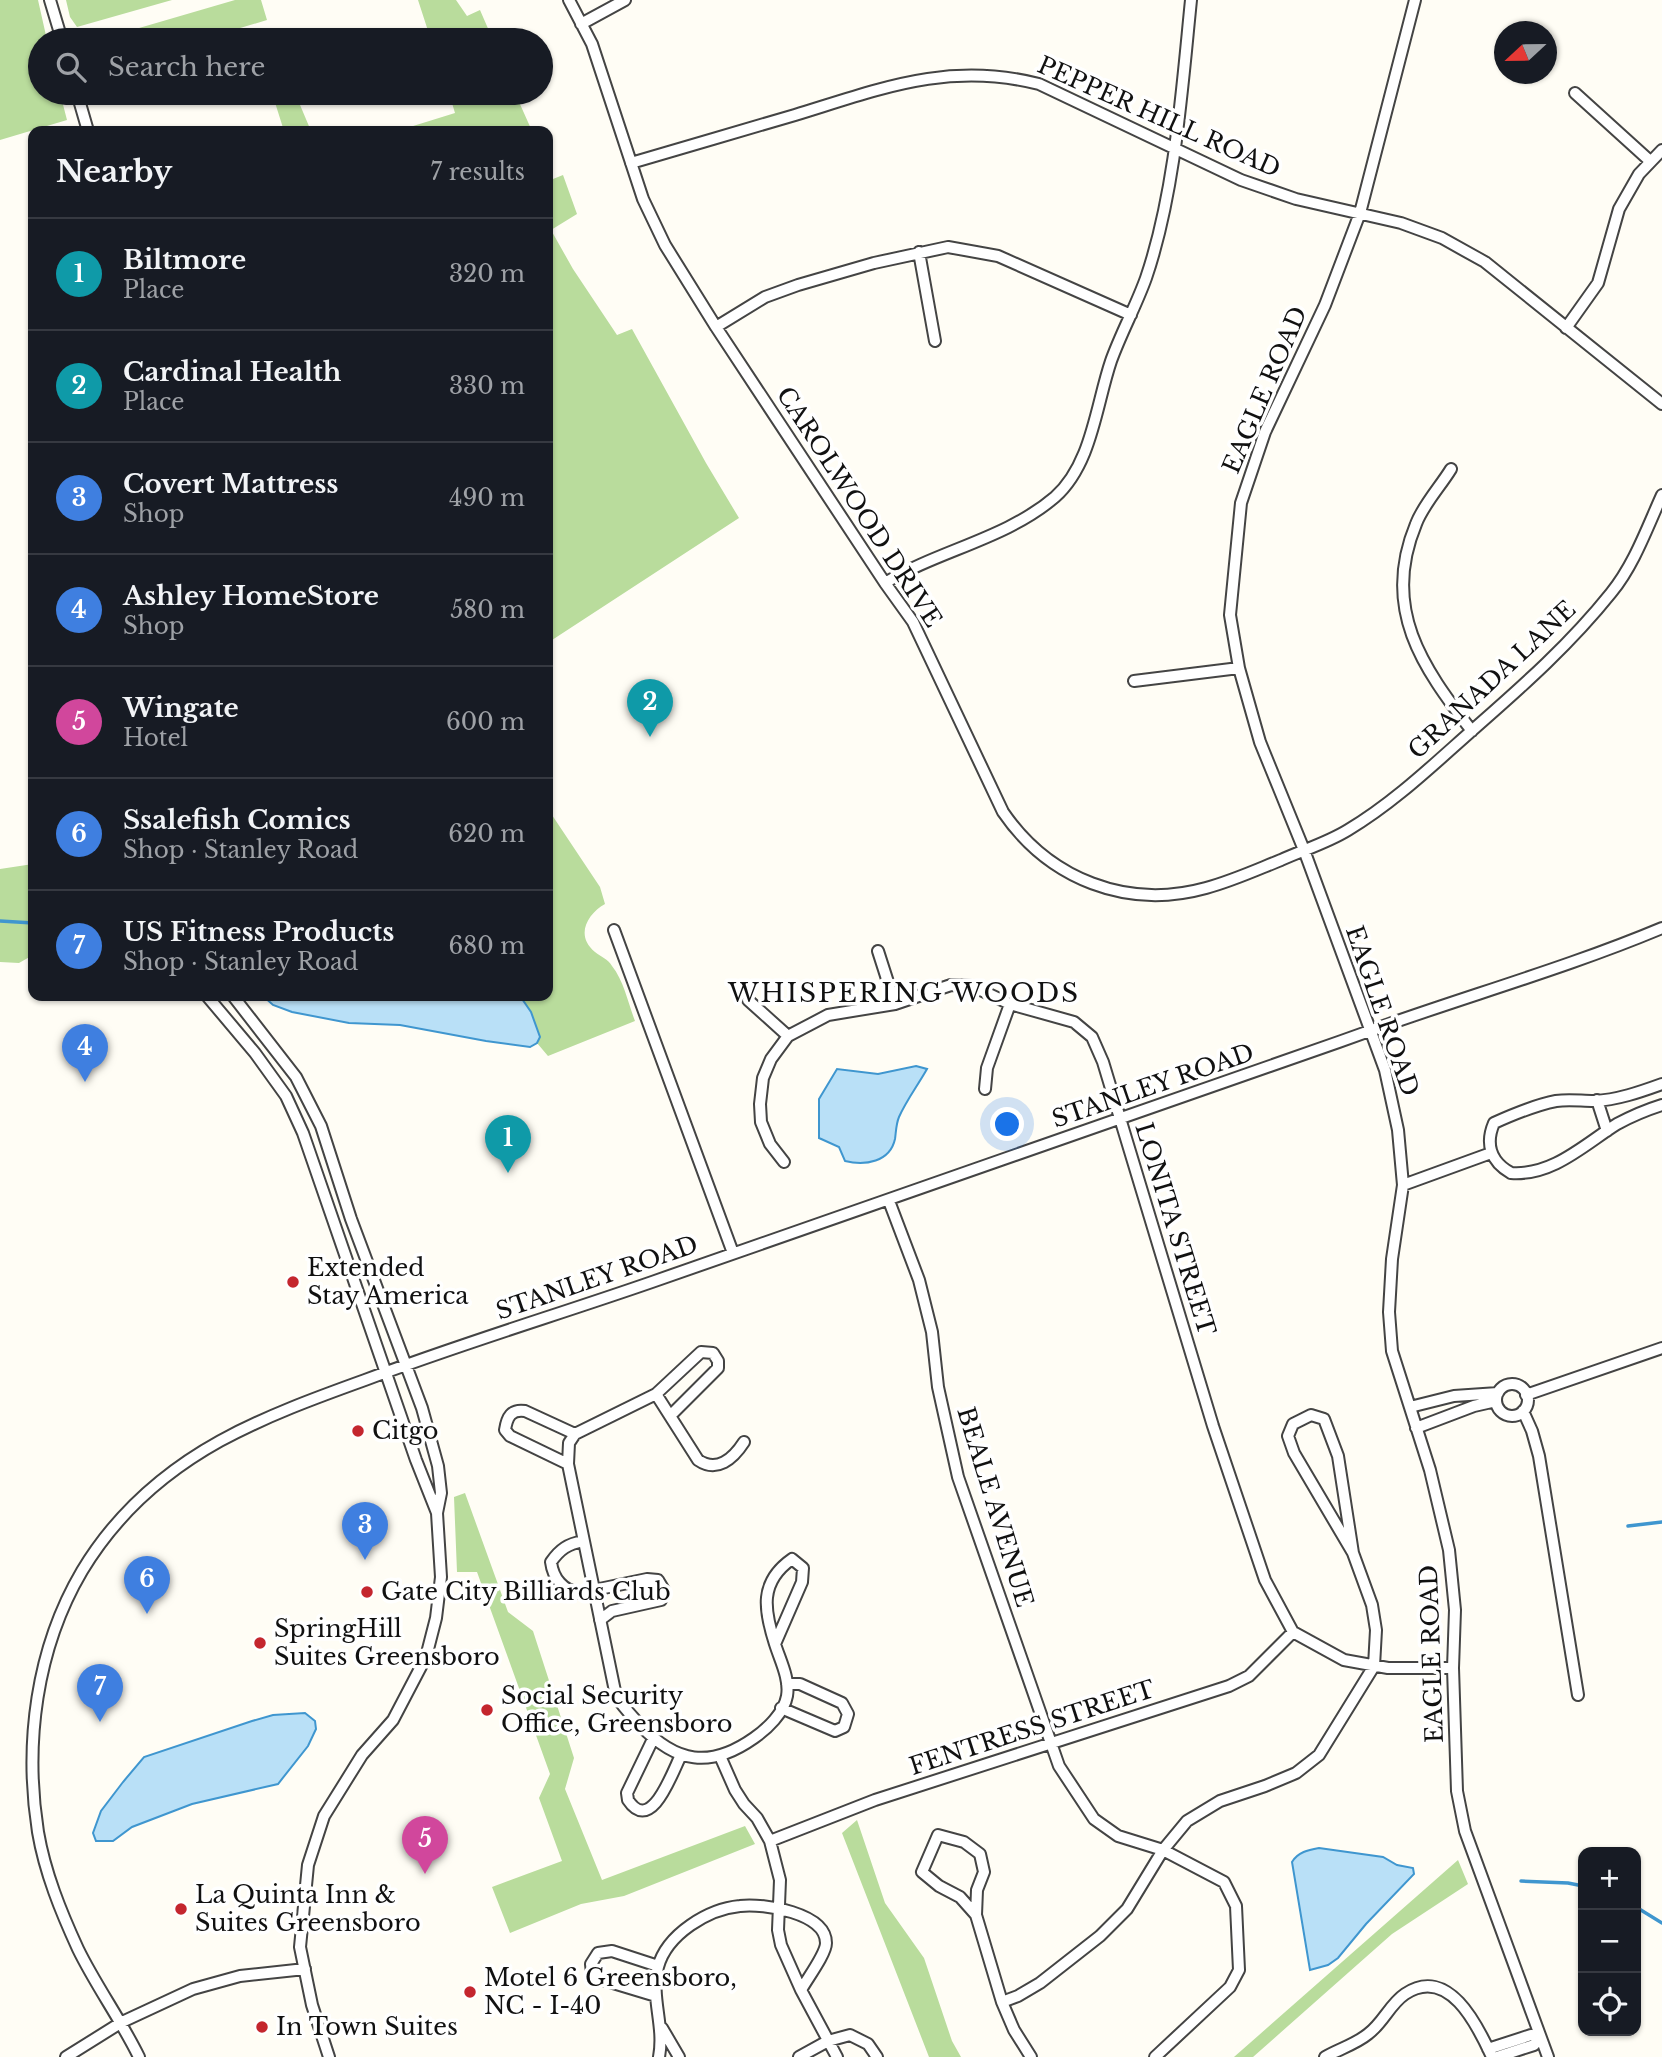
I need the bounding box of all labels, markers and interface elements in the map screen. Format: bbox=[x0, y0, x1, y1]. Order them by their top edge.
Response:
north arrow bbox=[1494, 21, 1557, 84]
search box bbox=[28, 28, 553, 105]
icon: search bbox=[52, 48, 90, 86]
street label: PEPPER HILL ROAD bbox=[1033, 50, 1285, 183]
text: Search here bbox=[108, 51, 265, 83]
text: Nearby bbox=[56, 153, 172, 190]
text: 7 results bbox=[430, 158, 525, 186]
text: Biltmore bbox=[123, 244, 246, 276]
text: 1 bbox=[74, 260, 84, 288]
text: 320 m bbox=[449, 260, 525, 288]
text: Place bbox=[123, 276, 185, 304]
street label: EAGLE ROAD bbox=[1216, 302, 1313, 478]
text: Cardinal Health bbox=[123, 356, 341, 388]
text: 2 bbox=[72, 372, 86, 400]
text: 330 m bbox=[449, 372, 525, 400]
street label: CAROLWOOD DRIVE bbox=[771, 381, 948, 632]
text: Place bbox=[123, 388, 185, 416]
text: Covert Mattress bbox=[123, 468, 338, 500]
text: 3 bbox=[72, 484, 86, 512]
text: 490 m bbox=[449, 484, 525, 512]
text: Shop bbox=[123, 500, 184, 528]
text: Ashley HomeStore bbox=[123, 580, 379, 612]
street label: GRANADA LANE bbox=[1402, 595, 1581, 765]
text: 4 bbox=[71, 596, 87, 624]
text: 580 m bbox=[450, 596, 525, 624]
text: Shop bbox=[123, 612, 184, 640]
pin: 2 bbox=[627, 679, 673, 737]
text: Wingate bbox=[123, 692, 239, 724]
text: 5 bbox=[72, 708, 86, 736]
text: 600 m bbox=[446, 708, 525, 736]
text: Hotel bbox=[123, 724, 188, 752]
text: Ssalefish Comics bbox=[123, 804, 351, 836]
text: 6 bbox=[71, 820, 87, 848]
text: 620 m bbox=[448, 820, 525, 848]
text: Shop · Stanley Road bbox=[123, 836, 358, 864]
text: US Fitness Products bbox=[123, 916, 394, 948]
street label: EAGLE ROAD bbox=[1340, 922, 1425, 1100]
text: 7 bbox=[73, 932, 85, 960]
text: 680 m bbox=[449, 932, 525, 960]
text: Shop · Stanley Road bbox=[123, 948, 358, 976]
district label: WHISPERING WOODS bbox=[727, 977, 1080, 1009]
pin: 4 bbox=[62, 1024, 108, 1082]
street label: STANLEY ROAD bbox=[1048, 1037, 1258, 1134]
your location bbox=[990, 1107, 1024, 1141]
pin: 1 bbox=[485, 1115, 531, 1173]
street label: LONITA STREET bbox=[1129, 1119, 1222, 1339]
street label: STANLEY ROAD bbox=[492, 1229, 702, 1326]
place label: Extended Stay America bbox=[307, 1253, 469, 1310]
marker: Extended Stay America bbox=[285, 1274, 301, 1290]
street label: BEALE AVENUE bbox=[951, 1403, 1040, 1610]
place label: Citgo bbox=[372, 1416, 438, 1445]
marker: Citgo bbox=[350, 1423, 366, 1439]
pin: 3 bbox=[342, 1502, 388, 1560]
pin: 6 bbox=[124, 1556, 170, 1614]
street label: EAGLE ROAD bbox=[1414, 1564, 1449, 1744]
place label: Gate City Billiards Club bbox=[381, 1577, 671, 1606]
marker: Gate City Billiards Club bbox=[359, 1584, 375, 1600]
place label: SpringHill Suites Greensboro bbox=[274, 1614, 500, 1671]
marker: SpringHill Suites Greensboro bbox=[252, 1635, 268, 1651]
pin: 7 bbox=[77, 1664, 123, 1722]
street label: FENTRESS STREET bbox=[906, 1674, 1158, 1781]
place label: Social Security Office, Greensboro bbox=[501, 1681, 732, 1738]
marker: Social Security Office, Greensboro bbox=[479, 1702, 495, 1718]
pin: 5 bbox=[402, 1816, 448, 1874]
map controls bbox=[1578, 1847, 1641, 2036]
button: + bbox=[1578, 1847, 1641, 1910]
place label: La Quinta Inn & Suites Greensboro bbox=[195, 1880, 421, 1937]
marker: La Quinta Inn & Suites Greensboro bbox=[173, 1901, 189, 1917]
button: − bbox=[1578, 1910, 1641, 1973]
place label: Motel 6 Greensboro, NC - I-40 bbox=[484, 1963, 737, 2020]
button: locate bbox=[1578, 1973, 1641, 2036]
marker: Motel 6 Greensboro, NC - I-40 bbox=[462, 1984, 478, 2000]
place label: In Town Suites bbox=[276, 2012, 458, 2041]
marker: In Town Suites bbox=[254, 2019, 270, 2035]

